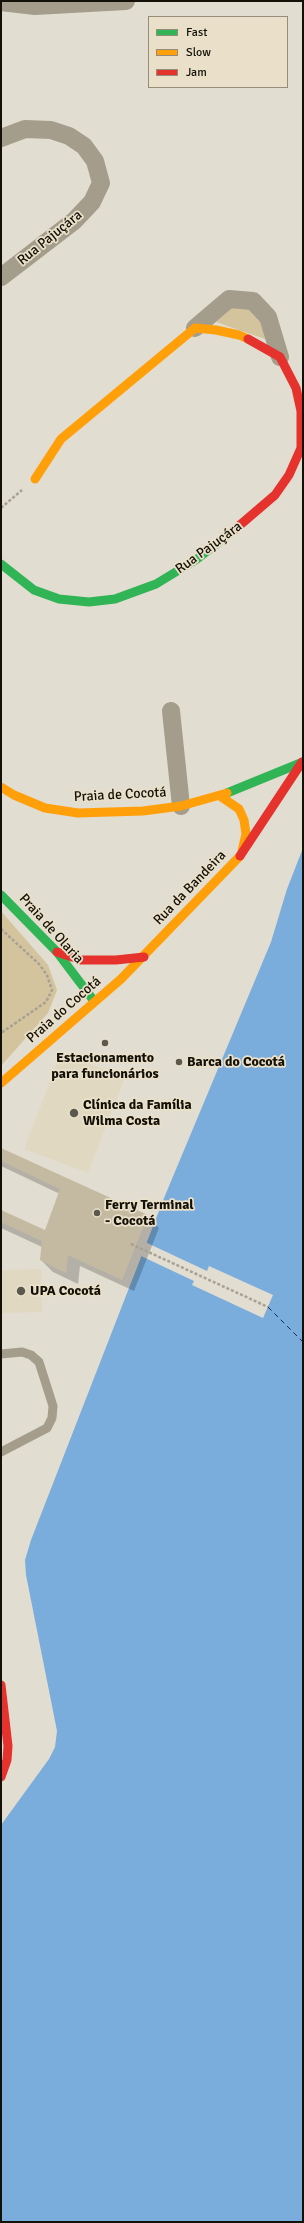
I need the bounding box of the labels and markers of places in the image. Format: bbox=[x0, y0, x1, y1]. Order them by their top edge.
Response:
marker: Estacionamento para funcionários bbox=[100, 1038, 110, 1048]
place label: Estacionamento para funcionários bbox=[51, 1050, 159, 1082]
place label: Barca do Cocotá bbox=[187, 1054, 285, 1070]
marker: Barca do Cocotá bbox=[174, 1057, 184, 1067]
place label: Clínica da Família Wilma Costa bbox=[83, 1097, 192, 1130]
marker: Clínica da Família Wilma Costa bbox=[68, 1107, 80, 1119]
place label: Ferry Terminal - Cocotá bbox=[105, 1197, 194, 1230]
marker: Ferry Terminal - Cocotá bbox=[92, 1208, 102, 1218]
place label: UPA Cocotá bbox=[30, 1283, 101, 1299]
marker: UPA Cocotá bbox=[15, 1285, 27, 1297]

